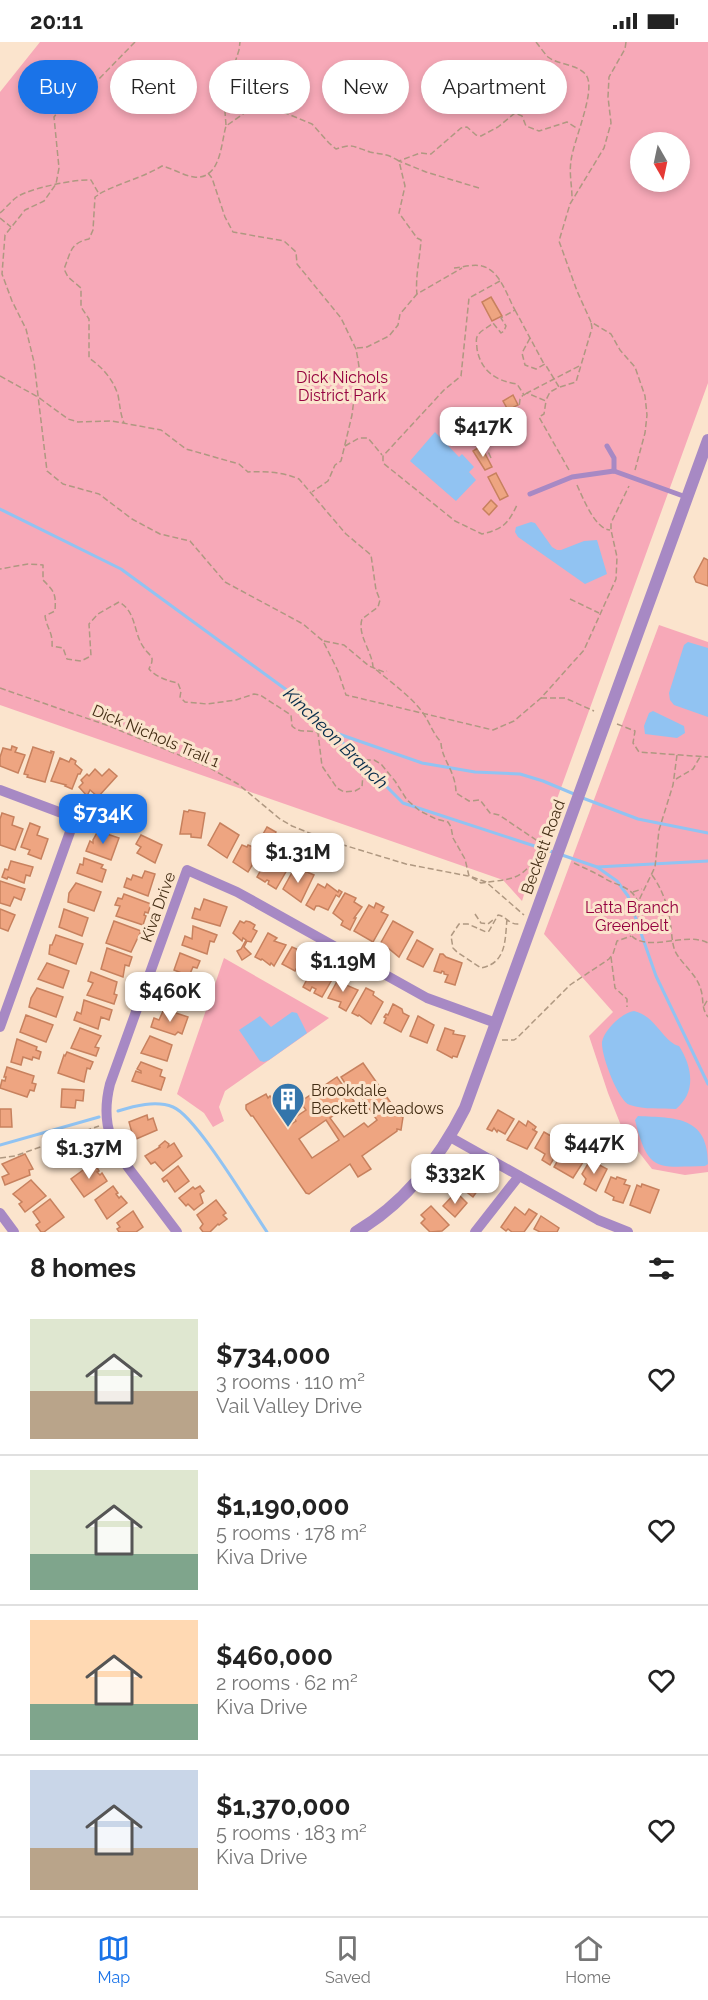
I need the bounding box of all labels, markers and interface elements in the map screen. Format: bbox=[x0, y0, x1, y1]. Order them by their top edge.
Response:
text: 20:11 bbox=[30, 8, 83, 34]
chip: Buy bbox=[18, 60, 98, 114]
chip: Rent bbox=[110, 60, 197, 114]
chip: Filters bbox=[209, 60, 310, 114]
chip: New bbox=[322, 60, 409, 114]
chip: Apartment bbox=[421, 60, 567, 114]
north arrow bbox=[630, 132, 690, 192]
map controls bbox=[630, 132, 690, 192]
park label: Dick Nichols District Park bbox=[296, 368, 388, 405]
pin: $417K bbox=[441, 407, 525, 458]
text: $417K bbox=[454, 414, 512, 438]
water label: Kincheon Branch bbox=[279, 683, 393, 793]
street label: Dick Nichols Trail 1 bbox=[90, 701, 223, 771]
pin: $734K bbox=[61, 794, 145, 845]
street label: Beckett Road bbox=[517, 797, 569, 897]
text: $734K bbox=[73, 801, 133, 825]
pin: $1.31M bbox=[249, 833, 347, 884]
text: $1.31M bbox=[265, 840, 331, 864]
street label: Kiva Drive bbox=[137, 869, 179, 945]
park label: Latta Branch Greenbelt bbox=[585, 898, 679, 935]
pin: $1.19M bbox=[294, 942, 392, 993]
text: $1.19M bbox=[310, 949, 376, 973]
pin: $460K bbox=[128, 972, 212, 1023]
text: $460K bbox=[139, 979, 201, 1003]
building icon: Brookdale Beckett Meadows bbox=[270, 1081, 306, 1128]
place label: Brookdale Beckett Meadows bbox=[311, 1081, 444, 1118]
pin: $447K bbox=[552, 1124, 636, 1175]
pin: $1.37M bbox=[40, 1129, 138, 1180]
text: $447K bbox=[564, 1131, 624, 1155]
text: $1.37M bbox=[56, 1136, 122, 1160]
pin: $332K bbox=[413, 1154, 497, 1205]
text: $332K bbox=[425, 1161, 485, 1185]
icon: filters bbox=[645, 1252, 678, 1285]
text: 8 homes bbox=[30, 1253, 136, 1283]
text: $734,000 bbox=[216, 1340, 330, 1370]
icon: home bbox=[78, 1343, 150, 1415]
icon: heart bbox=[645, 1363, 678, 1396]
text: 3 rooms · 110 m² bbox=[216, 1370, 365, 1394]
text: Vail Valley Drive bbox=[216, 1394, 362, 1418]
text: $1,190,000 bbox=[216, 1491, 349, 1521]
icon: home bbox=[78, 1494, 150, 1566]
icon: heart bbox=[645, 1514, 678, 1547]
text: 5 rooms · 178 m² bbox=[216, 1521, 367, 1545]
text: Kiva Drive bbox=[216, 1545, 307, 1569]
text: $460,000 bbox=[216, 1641, 333, 1671]
icon: home bbox=[78, 1644, 150, 1716]
icon: heart bbox=[645, 1664, 678, 1697]
text: 2 rooms · 62 m² bbox=[216, 1671, 358, 1695]
text: Kiva Drive bbox=[216, 1695, 307, 1719]
text: $1,370,000 bbox=[216, 1791, 350, 1821]
icon: home bbox=[78, 1794, 150, 1866]
icon: heart bbox=[645, 1814, 678, 1847]
text: 5 rooms · 183 m² bbox=[216, 1821, 367, 1845]
text: Kiva Drive bbox=[216, 1845, 307, 1869]
tab: Map bbox=[97, 1932, 130, 1987]
tab: Saved bbox=[325, 1932, 371, 1987]
tab: Home bbox=[565, 1932, 611, 1987]

